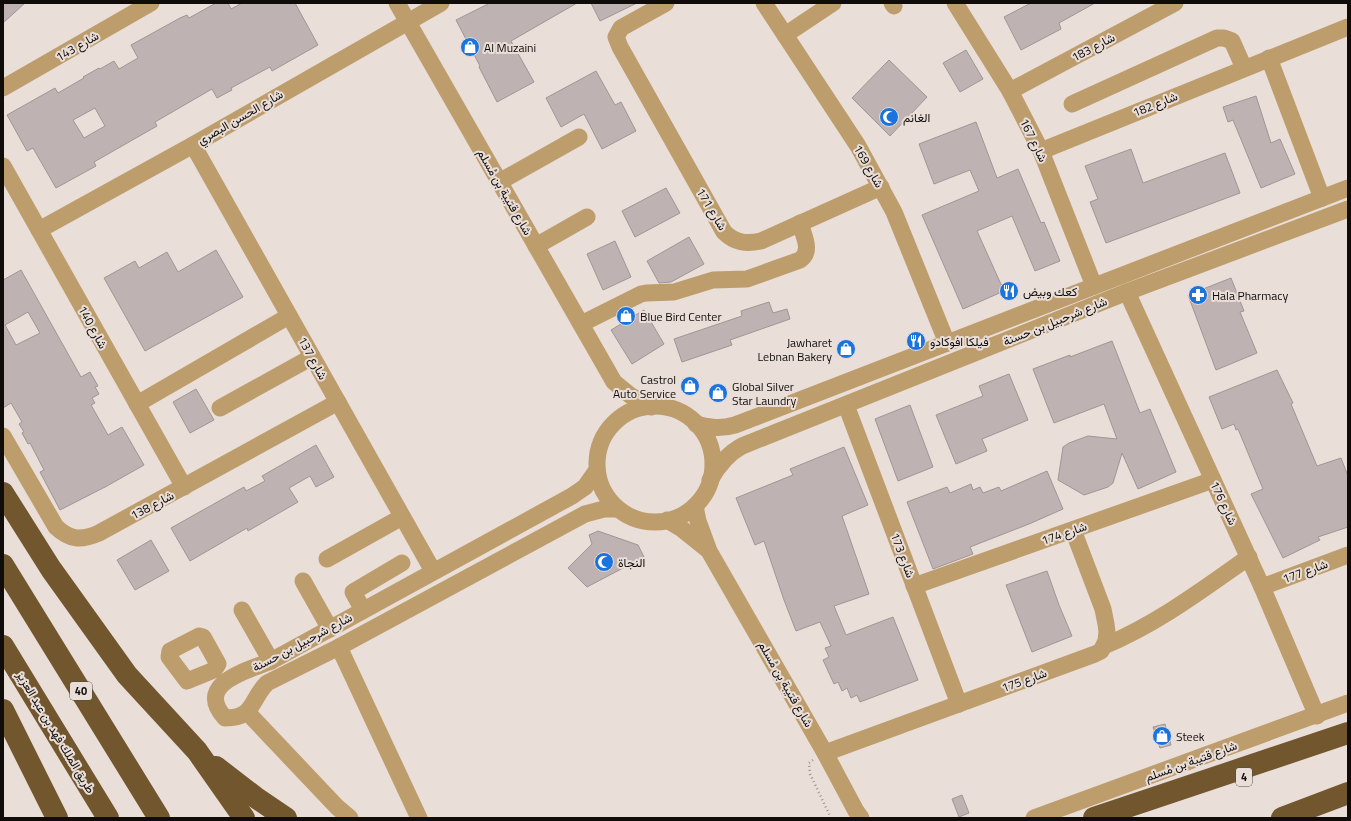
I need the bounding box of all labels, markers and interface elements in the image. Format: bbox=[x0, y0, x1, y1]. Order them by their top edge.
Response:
street label: شارع 143 bbox=[52, 26, 102, 66]
street label: شارع 183 bbox=[1068, 28, 1118, 66]
shop icon: Al Muzaini bbox=[459, 36, 481, 58]
place label: Al Muzaini bbox=[484, 38, 536, 57]
street label: شارع الحسن البصري bbox=[193, 85, 287, 150]
street label: شارع 182 bbox=[1130, 86, 1180, 122]
mosque icon: الغانم bbox=[878, 106, 900, 128]
place label: الغانم bbox=[903, 108, 930, 127]
street label: شارع 167 bbox=[1015, 115, 1053, 165]
street label: شارع 169 bbox=[849, 141, 889, 191]
street label: شارع قتيبة بن مُسلم bbox=[473, 145, 537, 239]
street label: شارع 171 bbox=[692, 184, 732, 234]
restaurant icon: كعك وبيض bbox=[998, 280, 1020, 302]
place label: كعك وبيض bbox=[1023, 282, 1077, 301]
pharmacy icon: Hala Pharmacy bbox=[1187, 284, 1209, 306]
place label: Hala Pharmacy bbox=[1212, 286, 1289, 305]
street label: شارع شرحبيل بن حسنة bbox=[1000, 291, 1110, 351]
street label: شارع 140 bbox=[73, 302, 113, 352]
shop icon: Blue Bird Center bbox=[615, 305, 637, 327]
place label: Blue Bird Center bbox=[640, 307, 722, 326]
restaurant icon: فيلكا افوكادو bbox=[905, 330, 927, 352]
place label: فيلكا افوكادو bbox=[930, 332, 989, 351]
street label: شارع 137 bbox=[293, 333, 333, 383]
place label: Jawharet Lebnan Bakery bbox=[757, 333, 833, 366]
shop icon: Jawharet Lebnan Bakery bbox=[835, 338, 857, 360]
place label: Castrol Auto Service bbox=[613, 370, 676, 403]
shop icon: Castrol Auto Service bbox=[679, 375, 701, 397]
place label: Global Silver Star Laundry bbox=[732, 377, 796, 410]
shop icon: Global Silver Star Laundry bbox=[707, 382, 729, 404]
street label: شارع 176 bbox=[1205, 478, 1243, 528]
street label: شارع 138 bbox=[127, 486, 177, 524]
street label: شارع 174 bbox=[1039, 516, 1089, 550]
street label: شارع 173 bbox=[886, 530, 920, 580]
mosque icon: النجاة bbox=[593, 551, 615, 573]
place label: النجاة bbox=[618, 553, 645, 572]
street label: شارع 177 bbox=[1280, 554, 1330, 588]
street label: شارع شرحبيل بن حسنة bbox=[249, 608, 355, 676]
street label: شارع قتيبة بن مُسلم bbox=[754, 637, 818, 731]
street label: شارع 175 bbox=[999, 663, 1049, 697]
street label: طريق الملك فهد بن عبد العزيز bbox=[11, 666, 100, 797]
road number: 40 bbox=[70, 682, 92, 700]
shop icon: Steek bbox=[1151, 725, 1173, 747]
place label: Steek bbox=[1176, 727, 1205, 746]
street label: شارع قتيبة بن مُسلم bbox=[1142, 736, 1240, 786]
road number: 4 bbox=[1236, 768, 1252, 786]

